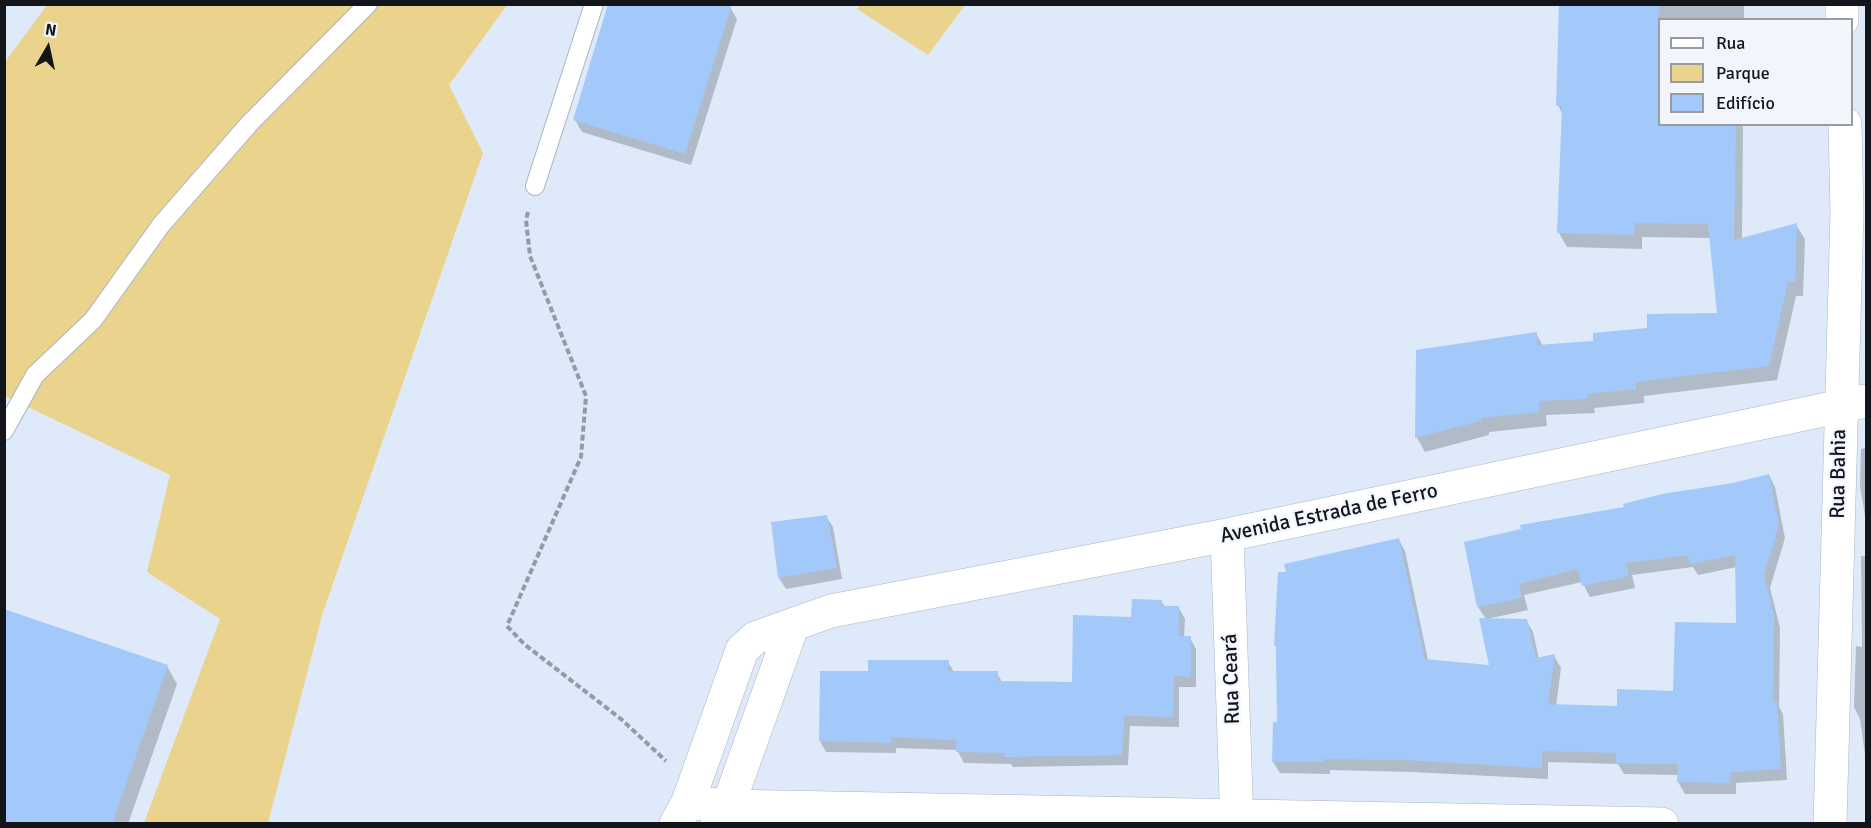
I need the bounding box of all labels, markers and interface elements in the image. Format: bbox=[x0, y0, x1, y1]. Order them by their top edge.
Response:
north arrow bbox=[18, 18, 78, 78]
legend bbox=[1658, 18, 1853, 126]
text: N bbox=[44, 19, 58, 41]
text: Rua bbox=[1716, 32, 1745, 54]
text: Parque bbox=[1716, 62, 1770, 84]
text: Edifício bbox=[1716, 92, 1775, 114]
street label: Rua Bahia bbox=[1826, 429, 1852, 519]
street label: Avenida Estrada de Ferro bbox=[1218, 479, 1440, 549]
street label: Rua Ceará bbox=[1218, 633, 1246, 725]

